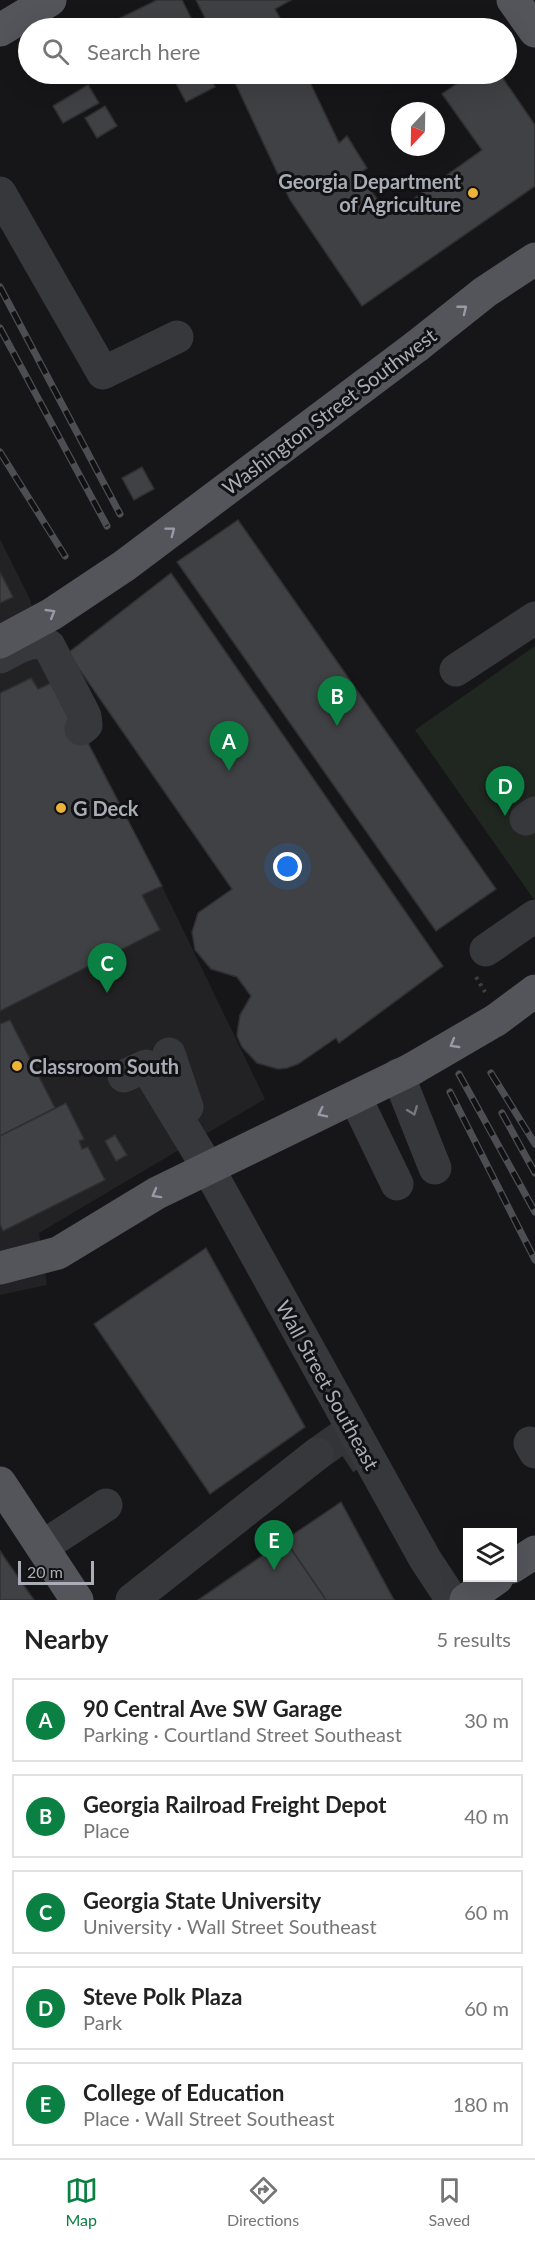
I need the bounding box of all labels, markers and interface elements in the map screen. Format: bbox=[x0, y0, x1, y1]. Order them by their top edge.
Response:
search box bbox=[18, 18, 517, 84]
icon: search bbox=[39, 35, 72, 68]
text: Search here bbox=[87, 38, 200, 65]
north arrow bbox=[391, 102, 445, 156]
place label: Georgia Department of Agriculture bbox=[278, 169, 462, 216]
marker: Georgia Department of Agriculture bbox=[466, 186, 480, 200]
one-way arrow bbox=[456, 306, 467, 317]
street label: Washington Street Southwest bbox=[217, 323, 441, 499]
one-way arrow bbox=[164, 527, 175, 538]
one-way arrow bbox=[45, 609, 55, 621]
pin: B bbox=[318, 676, 356, 726]
pin: A bbox=[210, 722, 248, 771]
pin: D bbox=[486, 766, 524, 816]
place label: G Deck bbox=[73, 796, 139, 820]
marker: G Deck bbox=[54, 801, 68, 815]
your location bbox=[273, 852, 302, 881]
pin: C bbox=[88, 944, 126, 993]
one-way arrow bbox=[450, 1037, 460, 1048]
place label: Classroom South bbox=[29, 1054, 179, 1078]
marker: Classroom South bbox=[10, 1059, 24, 1073]
one-way arrow bbox=[406, 1105, 418, 1116]
one-way arrow bbox=[318, 1106, 329, 1118]
one-way arrow bbox=[152, 1187, 162, 1198]
street label: Wall Street Southeast bbox=[271, 1296, 385, 1474]
pin: E bbox=[254, 1520, 294, 1570]
map controls bbox=[463, 1528, 517, 1582]
button: layers bbox=[463, 1528, 517, 1582]
scale bar bbox=[18, 1558, 94, 1586]
text: 20 m bbox=[27, 1562, 63, 1581]
text: Nearby bbox=[24, 1623, 109, 1655]
text: 5 results bbox=[436, 1627, 511, 1651]
text: 90 Central Ave SW Garage bbox=[83, 1695, 342, 1722]
text: A bbox=[39, 1708, 52, 1732]
text: 30 m bbox=[464, 1708, 509, 1732]
text: Parking · Courtland Street Southeast bbox=[83, 1722, 402, 1746]
text: Georgia Railroad Freight Depot bbox=[83, 1791, 386, 1818]
text: B bbox=[39, 1804, 52, 1828]
text: 40 m bbox=[464, 1804, 509, 1828]
text: Place bbox=[83, 1818, 130, 1842]
text: Georgia State University bbox=[83, 1887, 321, 1914]
text: C bbox=[39, 1900, 52, 1924]
text: 60 m bbox=[464, 1900, 509, 1924]
text: University · Wall Street Southeast bbox=[83, 1914, 377, 1938]
text: Steve Polk Plaza bbox=[83, 1983, 242, 2010]
text: D bbox=[38, 1996, 53, 2020]
text: 60 m bbox=[464, 1996, 509, 2020]
text: Park bbox=[83, 2010, 122, 2034]
text: College of Education bbox=[83, 2079, 284, 2106]
text: E bbox=[40, 2092, 51, 2116]
text: 180 m bbox=[453, 2092, 509, 2116]
text: Place · Wall Street Southeast bbox=[83, 2106, 335, 2130]
tab: Map bbox=[65, 2174, 98, 2229]
tab: Directions bbox=[227, 2174, 299, 2229]
tab: Saved bbox=[429, 2174, 470, 2229]

